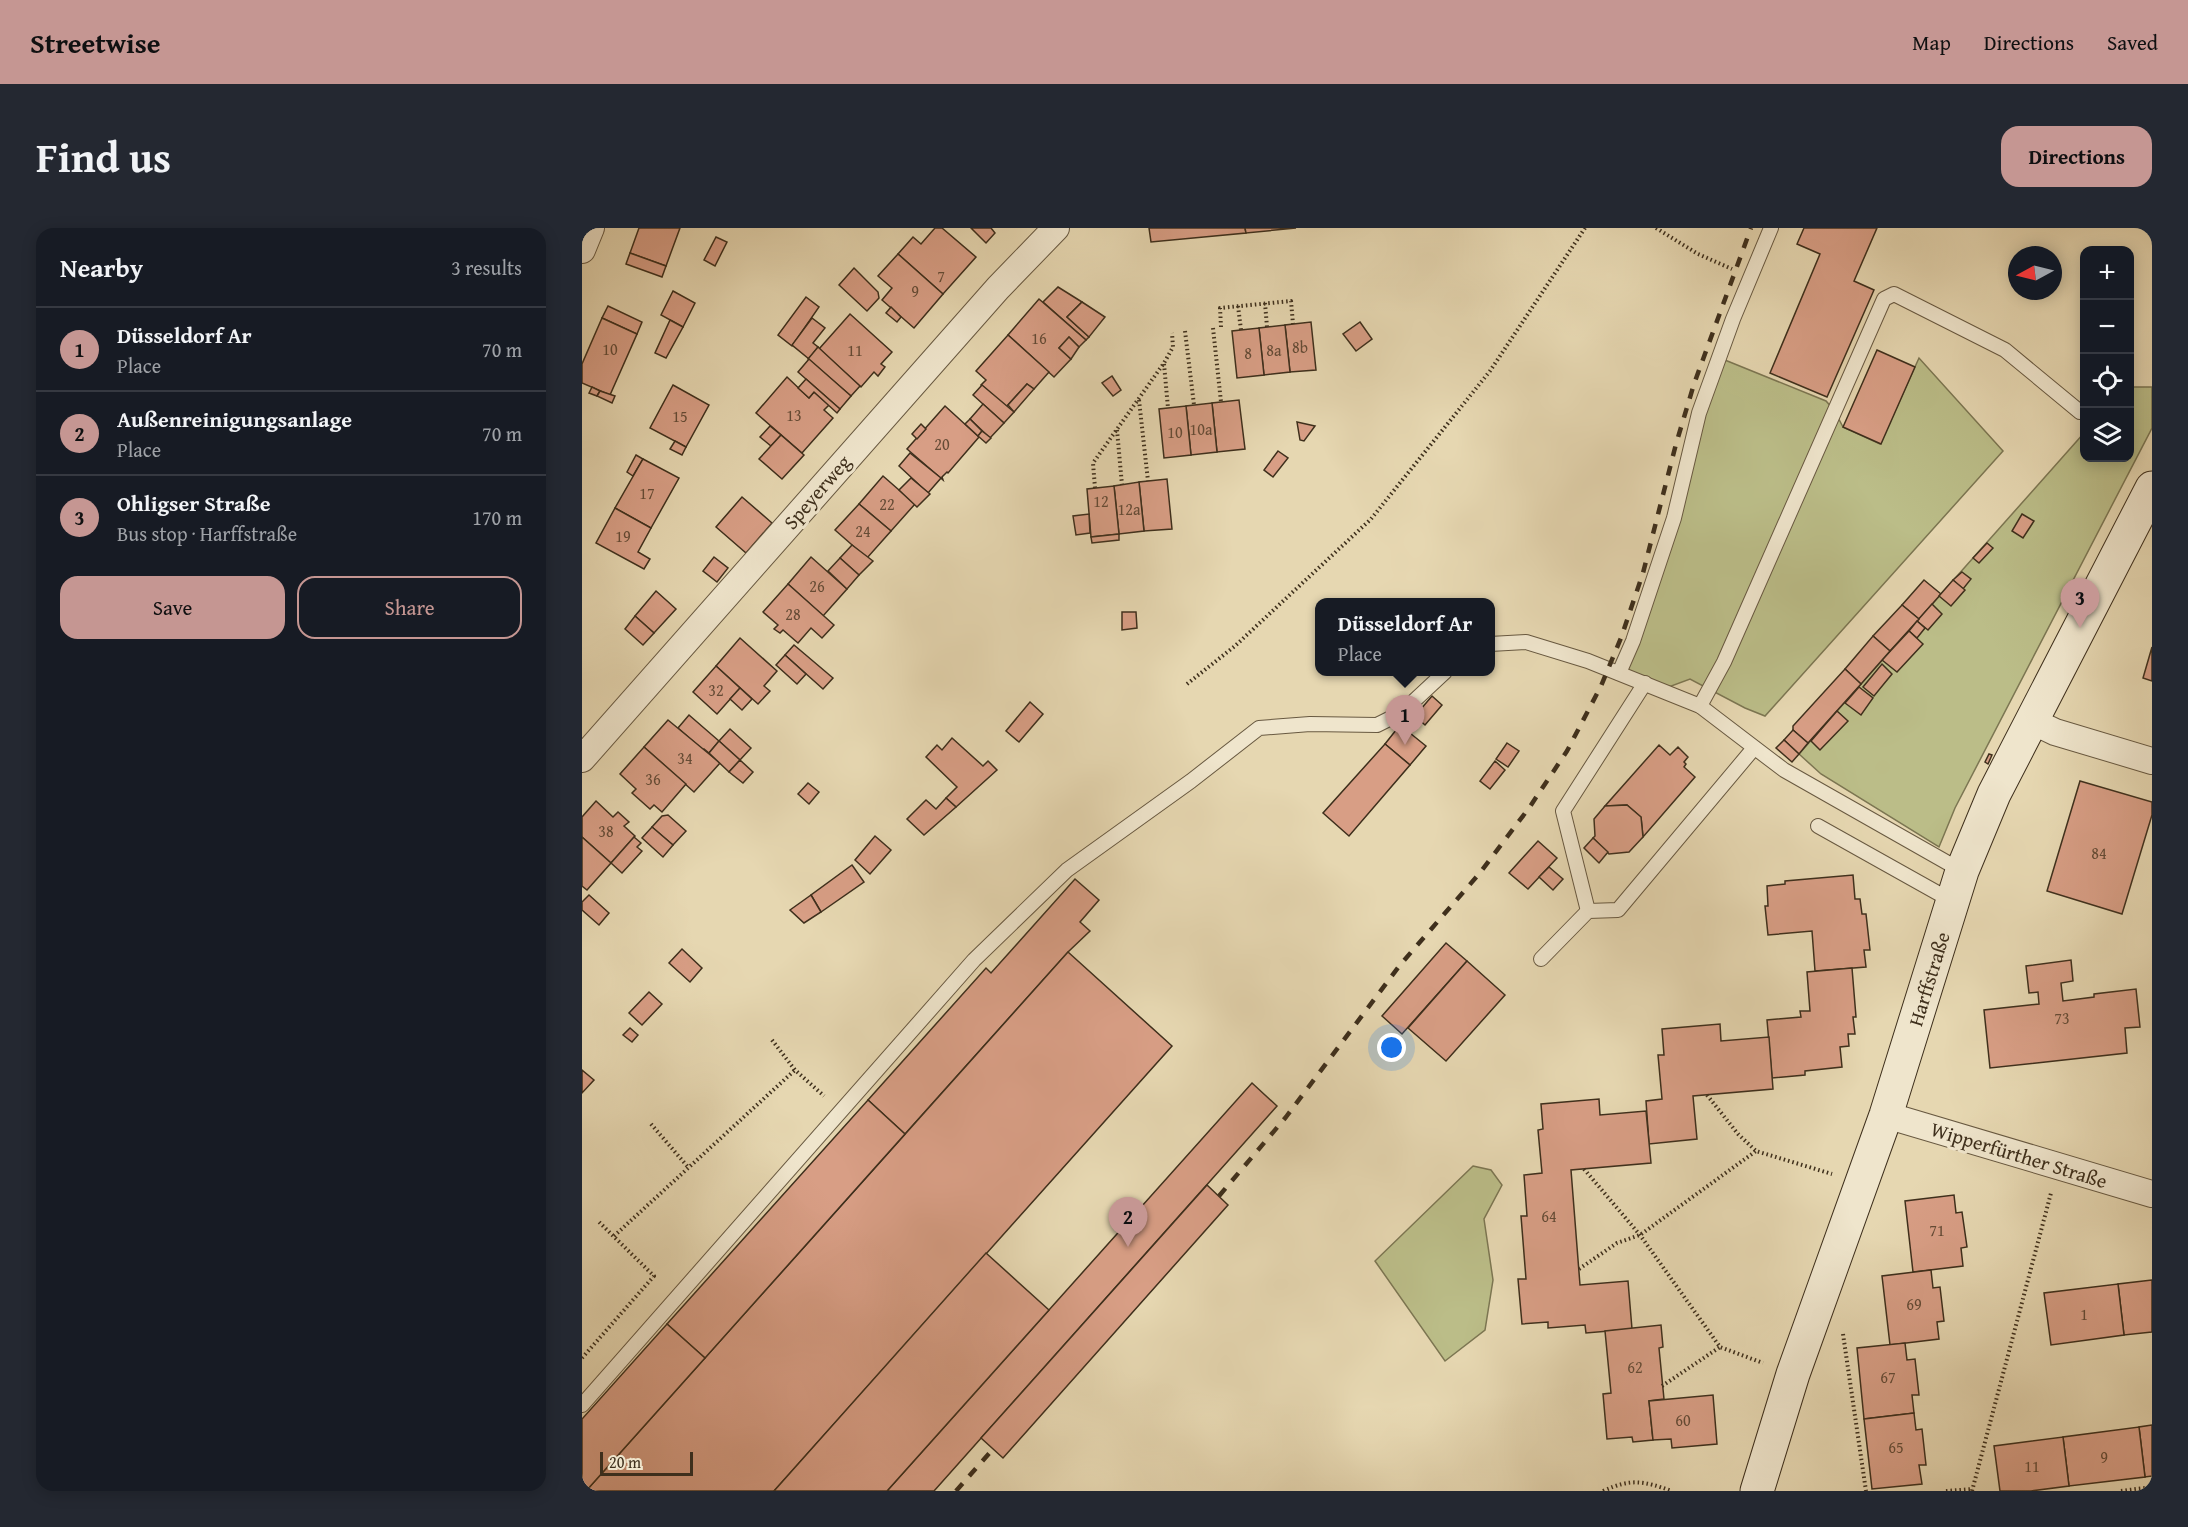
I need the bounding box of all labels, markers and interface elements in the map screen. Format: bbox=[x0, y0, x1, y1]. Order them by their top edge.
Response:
text: Streetwise bbox=[30, 22, 160, 63]
text: Map bbox=[1912, 27, 1951, 58]
text: Directions bbox=[1984, 27, 2074, 58]
text: Saved bbox=[2107, 27, 2158, 58]
text: Find us bbox=[36, 126, 171, 187]
button: Directions bbox=[2001, 126, 2152, 187]
north arrow bbox=[2008, 246, 2062, 300]
map controls bbox=[2080, 246, 2134, 462]
button: + bbox=[2080, 246, 2134, 300]
text: Nearby bbox=[60, 248, 143, 287]
text: 3 results bbox=[451, 253, 522, 282]
house number: 7 bbox=[937, 264, 945, 288]
house number: 9 bbox=[911, 279, 919, 303]
button: − bbox=[2080, 300, 2134, 354]
text: Düsseldorf Ar bbox=[117, 319, 252, 351]
house number: 16 bbox=[1031, 326, 1047, 350]
text: 1 bbox=[74, 335, 85, 364]
text: 70 m bbox=[482, 335, 522, 364]
house number: 8b bbox=[1292, 335, 1308, 359]
house number: 10 bbox=[602, 337, 618, 361]
house number: 11 bbox=[847, 338, 863, 362]
house number: 8a bbox=[1266, 338, 1282, 362]
house number: 8 bbox=[1244, 341, 1252, 365]
text: Place bbox=[117, 351, 161, 380]
button: locate bbox=[2080, 354, 2134, 408]
text: Außenreinigungsanlage bbox=[117, 403, 352, 435]
house number: 13 bbox=[786, 403, 802, 427]
house number: 15 bbox=[672, 404, 688, 428]
button: layers bbox=[2080, 408, 2134, 462]
house number: 10a bbox=[1190, 417, 1213, 441]
text: 2 bbox=[74, 419, 85, 448]
text: 70 m bbox=[482, 419, 522, 448]
house number: 10 bbox=[1167, 420, 1183, 444]
house number: 20 bbox=[934, 432, 950, 456]
text: Place bbox=[117, 435, 161, 464]
street label: Speyerweg bbox=[776, 448, 857, 535]
house number: 17 bbox=[639, 481, 655, 505]
text: Ohligser Straße bbox=[117, 487, 270, 519]
house number: 12 bbox=[1093, 489, 1109, 513]
house number: 22 bbox=[879, 492, 895, 516]
house number: 12a bbox=[1118, 497, 1141, 521]
text: 3 bbox=[74, 503, 85, 532]
text: 170 m bbox=[472, 503, 522, 532]
text: Bus stop · Harffstraße bbox=[117, 519, 297, 548]
house number: 24 bbox=[855, 519, 871, 543]
house number: 19 bbox=[615, 524, 631, 548]
house number: 26 bbox=[809, 574, 825, 598]
button: Save bbox=[60, 576, 285, 639]
button: Share bbox=[297, 576, 522, 639]
pin: 3 bbox=[2060, 578, 2100, 628]
popup bbox=[1315, 598, 1495, 676]
house number: 28 bbox=[785, 602, 801, 626]
text: Düsseldorf Ar bbox=[1338, 607, 1472, 639]
text: Place bbox=[1338, 639, 1382, 668]
house number: 32 bbox=[708, 678, 724, 702]
pin: 1 bbox=[1386, 696, 1424, 745]
house number: 34 bbox=[677, 746, 693, 770]
house number: 36 bbox=[645, 767, 661, 791]
house number: 38 bbox=[598, 819, 614, 843]
house number: 84 bbox=[2091, 841, 2107, 865]
street label: Harffstraße bbox=[1900, 928, 1957, 1030]
house number: 73 bbox=[2054, 1006, 2070, 1030]
your location bbox=[1377, 1033, 1406, 1062]
street label: Wipperfürther Straße bbox=[1927, 1114, 2111, 1195]
pin: 2 bbox=[1108, 1198, 1148, 1247]
house number: 64 bbox=[1541, 1204, 1557, 1228]
house number: 71 bbox=[1929, 1218, 1945, 1242]
house number: 69 bbox=[1906, 1292, 1922, 1316]
house number: 1 bbox=[2080, 1302, 2088, 1326]
house number: 62 bbox=[1627, 1355, 1643, 1379]
house number: 67 bbox=[1880, 1365, 1896, 1389]
house number: 60 bbox=[1675, 1408, 1691, 1432]
house number: 65 bbox=[1888, 1435, 1904, 1459]
house number: 9 bbox=[2100, 1445, 2108, 1469]
scale bar bbox=[600, 1449, 693, 1476]
text: 20 m bbox=[609, 1450, 641, 1474]
house number: 11 bbox=[2024, 1454, 2040, 1478]

